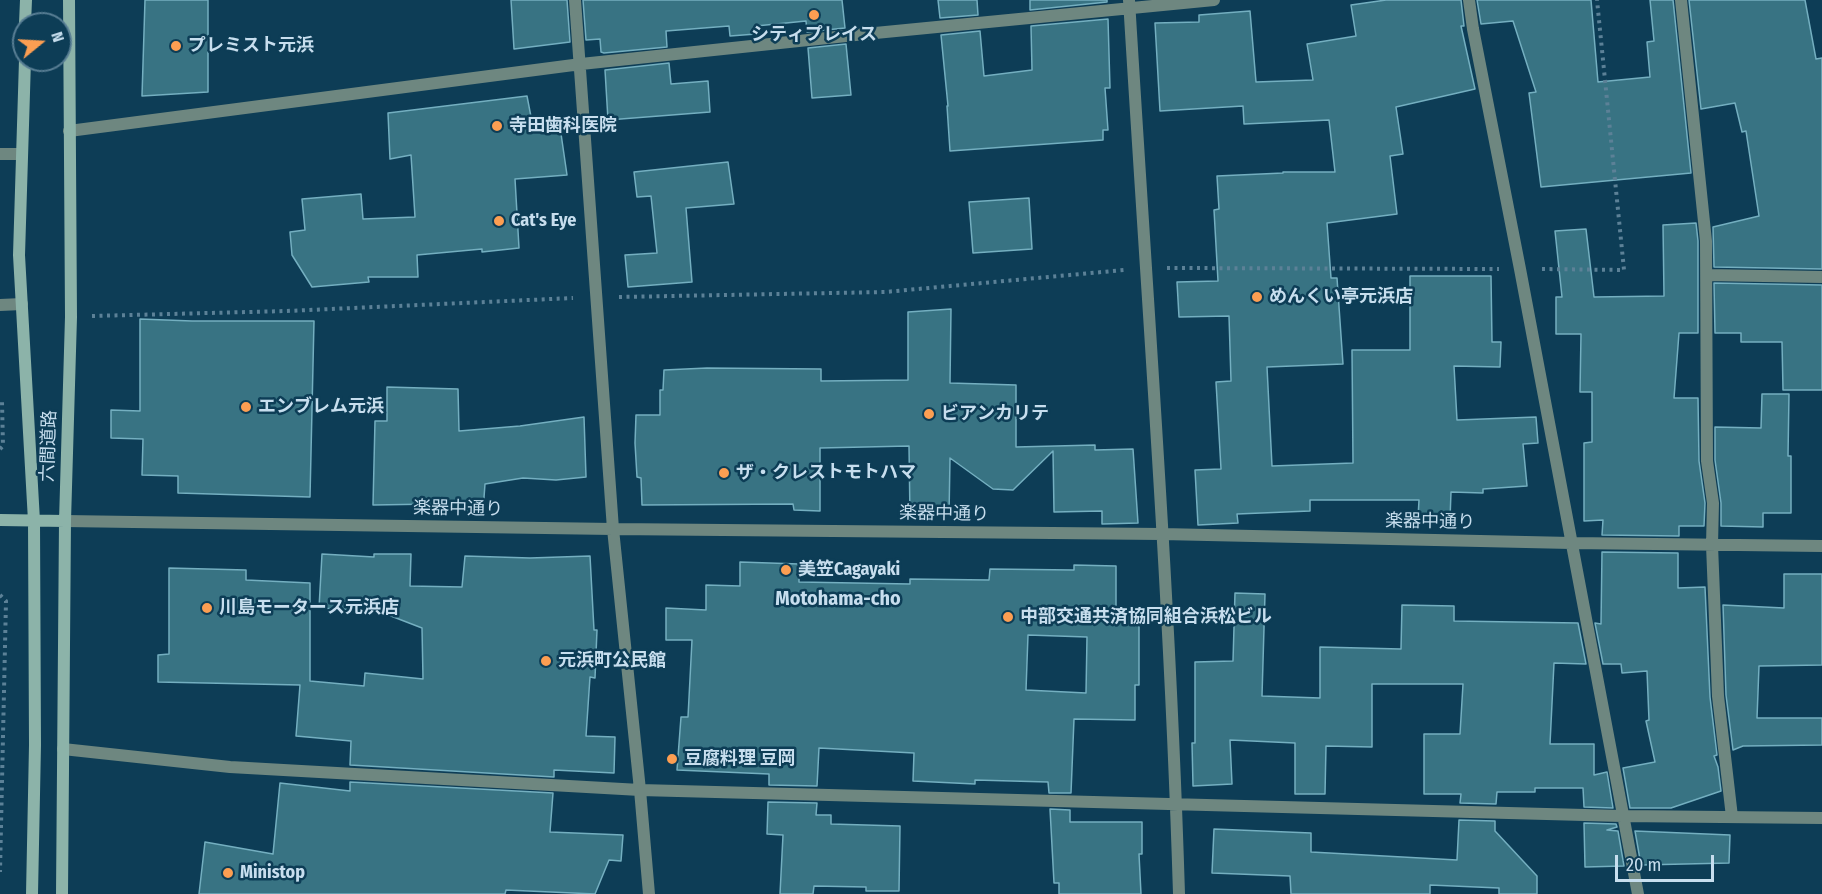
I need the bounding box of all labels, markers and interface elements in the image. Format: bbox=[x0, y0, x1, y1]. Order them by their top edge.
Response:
marker: シティプレイス bbox=[807, 8, 821, 22]
north arrow bbox=[12, 12, 72, 72]
place label: シティプレイス bbox=[751, 24, 877, 46]
text: N bbox=[47, 29, 68, 44]
place label: プレミスト元浜 bbox=[188, 35, 314, 57]
marker: プレミスト元浜 bbox=[169, 39, 183, 53]
place label: 寺田歯科医院 bbox=[509, 115, 617, 137]
marker: 寺田歯科医院 bbox=[490, 119, 504, 133]
place label: Cat's Eye bbox=[511, 210, 576, 232]
marker: Cat's Eye bbox=[492, 214, 506, 228]
place label: めんくい亭元浜店 bbox=[1269, 286, 1413, 308]
marker: めんくい亭元浜店 bbox=[1250, 290, 1264, 304]
place label: エンブレム元浜 bbox=[258, 396, 384, 418]
marker: エンブレム元浜 bbox=[239, 400, 253, 414]
place label: ビアンカリテ bbox=[941, 403, 1049, 425]
marker: ビアンカリテ bbox=[922, 407, 936, 421]
street label: 六間道路 bbox=[37, 410, 61, 482]
place label: ザ・クレストモトハマ bbox=[736, 462, 916, 484]
marker: ザ・クレストモトハマ bbox=[717, 466, 731, 480]
street label: 楽器中通り bbox=[413, 497, 503, 521]
street label: 楽器中通り bbox=[899, 502, 989, 526]
street label: 楽器中通り bbox=[1385, 510, 1475, 534]
place label: 美笠Cagayaki bbox=[798, 559, 900, 581]
marker: 美笠Cagayaki bbox=[779, 563, 793, 577]
district label: Motohama-cho bbox=[775, 587, 901, 611]
place label: 川島モータース元浜店 bbox=[219, 597, 399, 619]
marker: 川島モータース元浜店 bbox=[200, 601, 214, 615]
place label: 中部交通共済協同組合浜松ビル bbox=[1020, 606, 1272, 628]
marker: 中部交通共済協同組合浜松ビル bbox=[1001, 610, 1015, 624]
place label: 元浜町公民館 bbox=[558, 650, 666, 672]
marker: 元浜町公民館 bbox=[539, 654, 553, 668]
place label: 豆腐料理 豆岡 bbox=[684, 748, 796, 770]
marker: 豆腐料理 豆岡 bbox=[665, 752, 679, 766]
scale bar bbox=[1618, 843, 1717, 881]
text: 20 m bbox=[1626, 854, 1661, 876]
place label: Ministop bbox=[240, 862, 305, 884]
marker: Ministop bbox=[221, 866, 235, 880]

